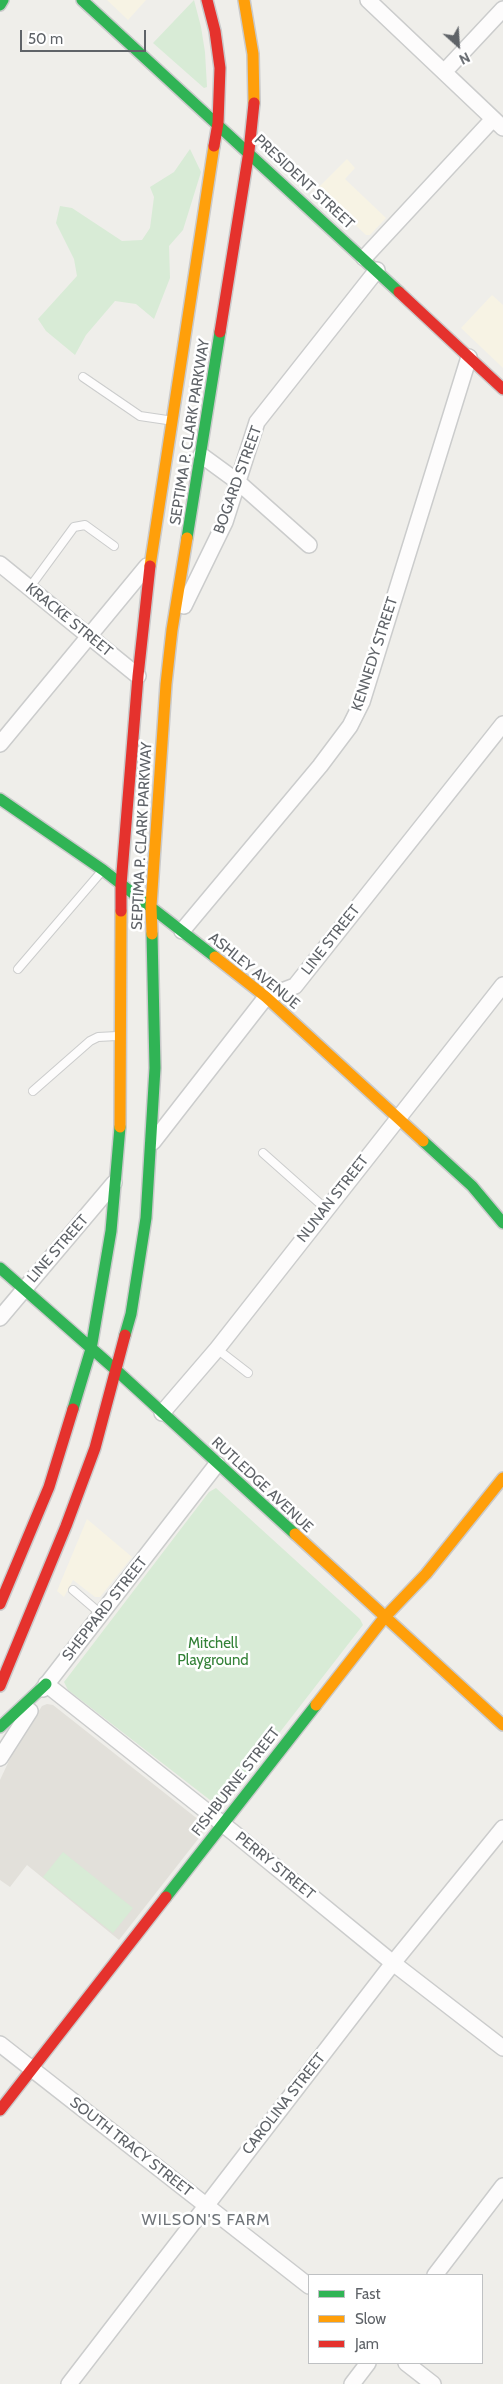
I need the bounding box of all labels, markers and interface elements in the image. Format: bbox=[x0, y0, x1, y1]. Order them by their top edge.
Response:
scale bar bbox=[22, 20, 149, 52]
north arrow bbox=[433, 20, 483, 70]
text: 50 m bbox=[28, 30, 63, 48]
text: N bbox=[456, 48, 473, 69]
street label: PRESIDENT STREET bbox=[250, 131, 358, 233]
street label: SEPTIMA P. CLARK PARKWAY bbox=[166, 338, 214, 526]
street label: BOGARD STREET bbox=[210, 424, 266, 536]
street label: KRACKE STREET bbox=[22, 580, 116, 660]
street label: KENNEDY STREET bbox=[348, 595, 402, 713]
street label: SEPTIMA P. CLARK PARKWAY bbox=[128, 742, 156, 930]
street label: LINE STREET bbox=[298, 901, 364, 979]
street label: ASHLEY AVENUE bbox=[205, 929, 303, 1013]
street label: NUNAN STREET bbox=[293, 1152, 373, 1246]
street label: LINE STREET bbox=[24, 1211, 92, 1287]
street label: RUTLEDGE AVENUE bbox=[208, 1433, 316, 1537]
street label: SHEPPARD STREET bbox=[59, 1553, 151, 1665]
park label: Mitchell Playground bbox=[177, 1635, 249, 1670]
street label: FISHBURNE STREET bbox=[188, 1724, 284, 1840]
street label: PERRY STREET bbox=[232, 1828, 318, 1904]
street label: CAROLINA STREET bbox=[239, 2050, 329, 2158]
street label: SOUTH TRACY STREET bbox=[66, 2093, 196, 2201]
district label: WILSON'S FARM bbox=[140, 2210, 272, 2230]
legend bbox=[308, 2274, 483, 2364]
text: Fast bbox=[355, 2285, 380, 2303]
text: Slow bbox=[355, 2310, 386, 2328]
text: Jam bbox=[355, 2335, 379, 2353]

